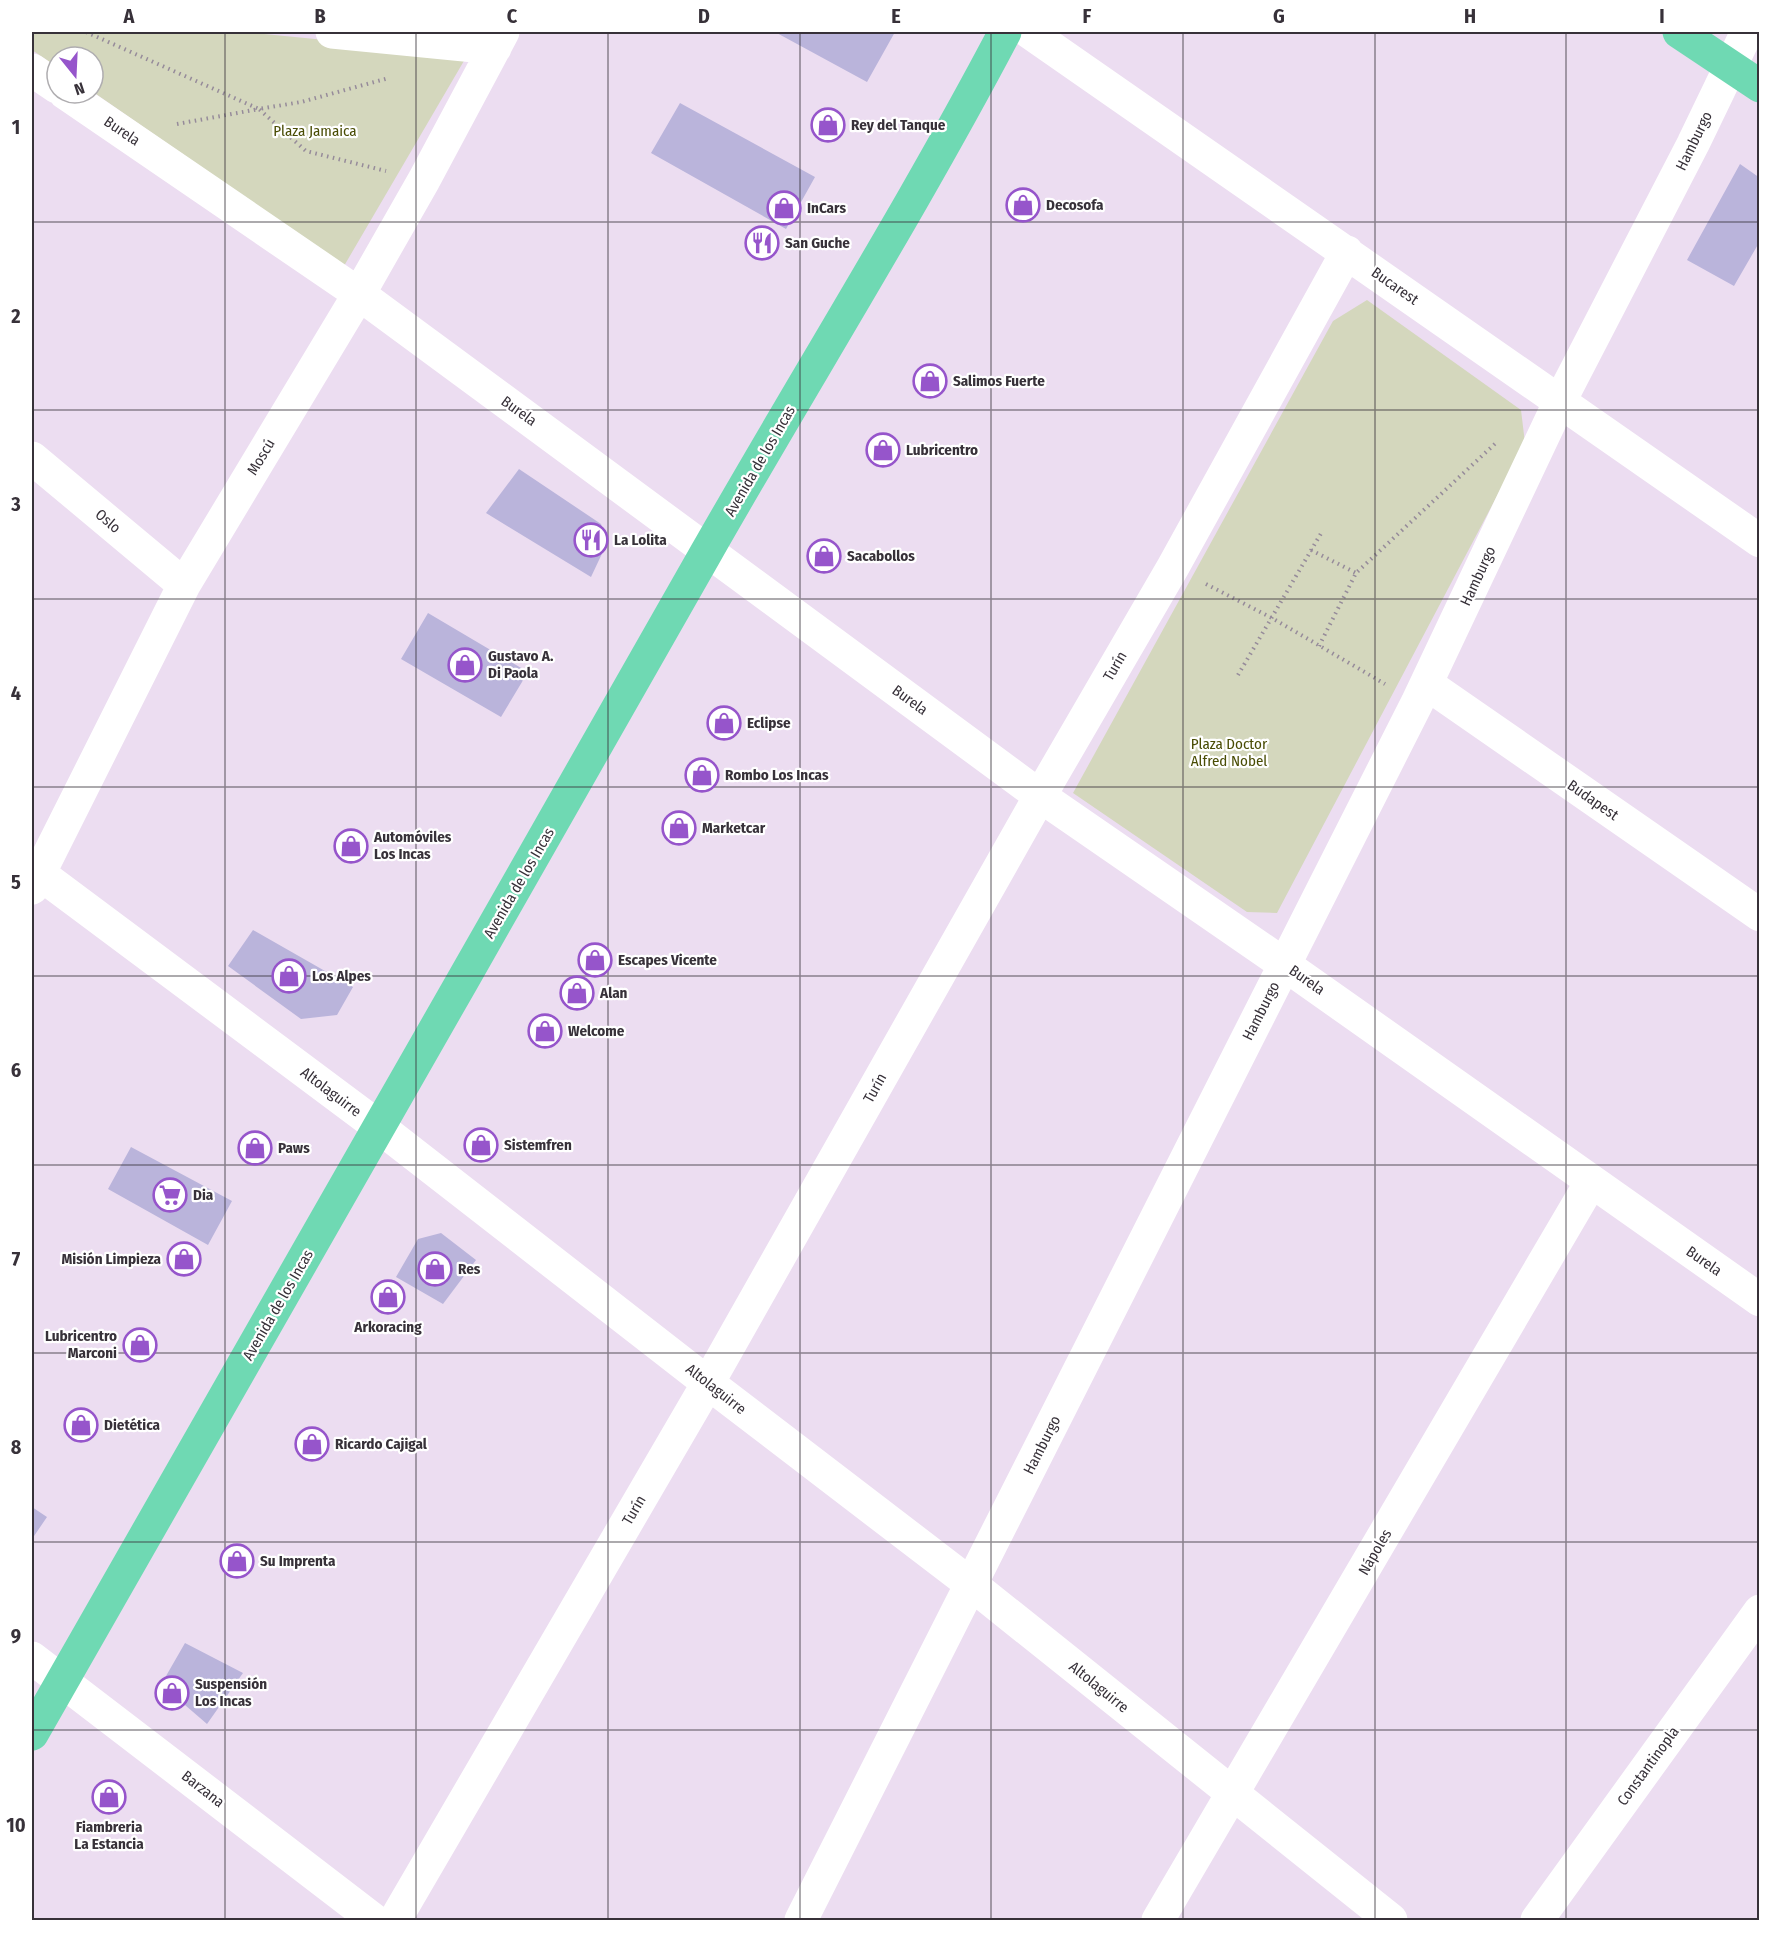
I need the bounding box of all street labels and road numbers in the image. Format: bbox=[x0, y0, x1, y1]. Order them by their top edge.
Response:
street label: Hamburgo bbox=[1672, 108, 1716, 173]
street label: Burela bbox=[101, 112, 143, 150]
street label: Bucarest bbox=[1368, 263, 1422, 309]
street label: Burela bbox=[498, 392, 540, 430]
street label: Avenida de los Incas bbox=[721, 402, 799, 520]
street label: Moscú bbox=[243, 436, 279, 478]
street label: Oslo bbox=[92, 505, 124, 537]
street label: Hamburgo bbox=[1456, 543, 1500, 609]
street label: Turín bbox=[1099, 648, 1131, 684]
street label: Burela bbox=[889, 681, 931, 719]
street label: Budapest bbox=[1564, 776, 1622, 824]
street label: Avenida de los Incas bbox=[480, 824, 558, 942]
street label: Burela bbox=[1286, 961, 1328, 999]
street label: Hamburgo bbox=[1239, 979, 1283, 1043]
street label: Altolaguirre bbox=[297, 1063, 365, 1121]
street label: Turín bbox=[860, 1070, 890, 1106]
street label: Burela bbox=[1683, 1242, 1725, 1280]
street label: Avenida de los Incas bbox=[239, 1246, 317, 1364]
street label: Altolaguirre bbox=[682, 1360, 750, 1418]
street label: Hamburgo bbox=[1020, 1413, 1064, 1477]
street label: Turín bbox=[618, 1492, 650, 1528]
street label: Nápoles bbox=[1355, 1526, 1395, 1578]
street label: Altolaguirre bbox=[1066, 1658, 1132, 1716]
street label: Constantinopla bbox=[1613, 1723, 1683, 1809]
street label: Barzana bbox=[178, 1767, 228, 1811]

